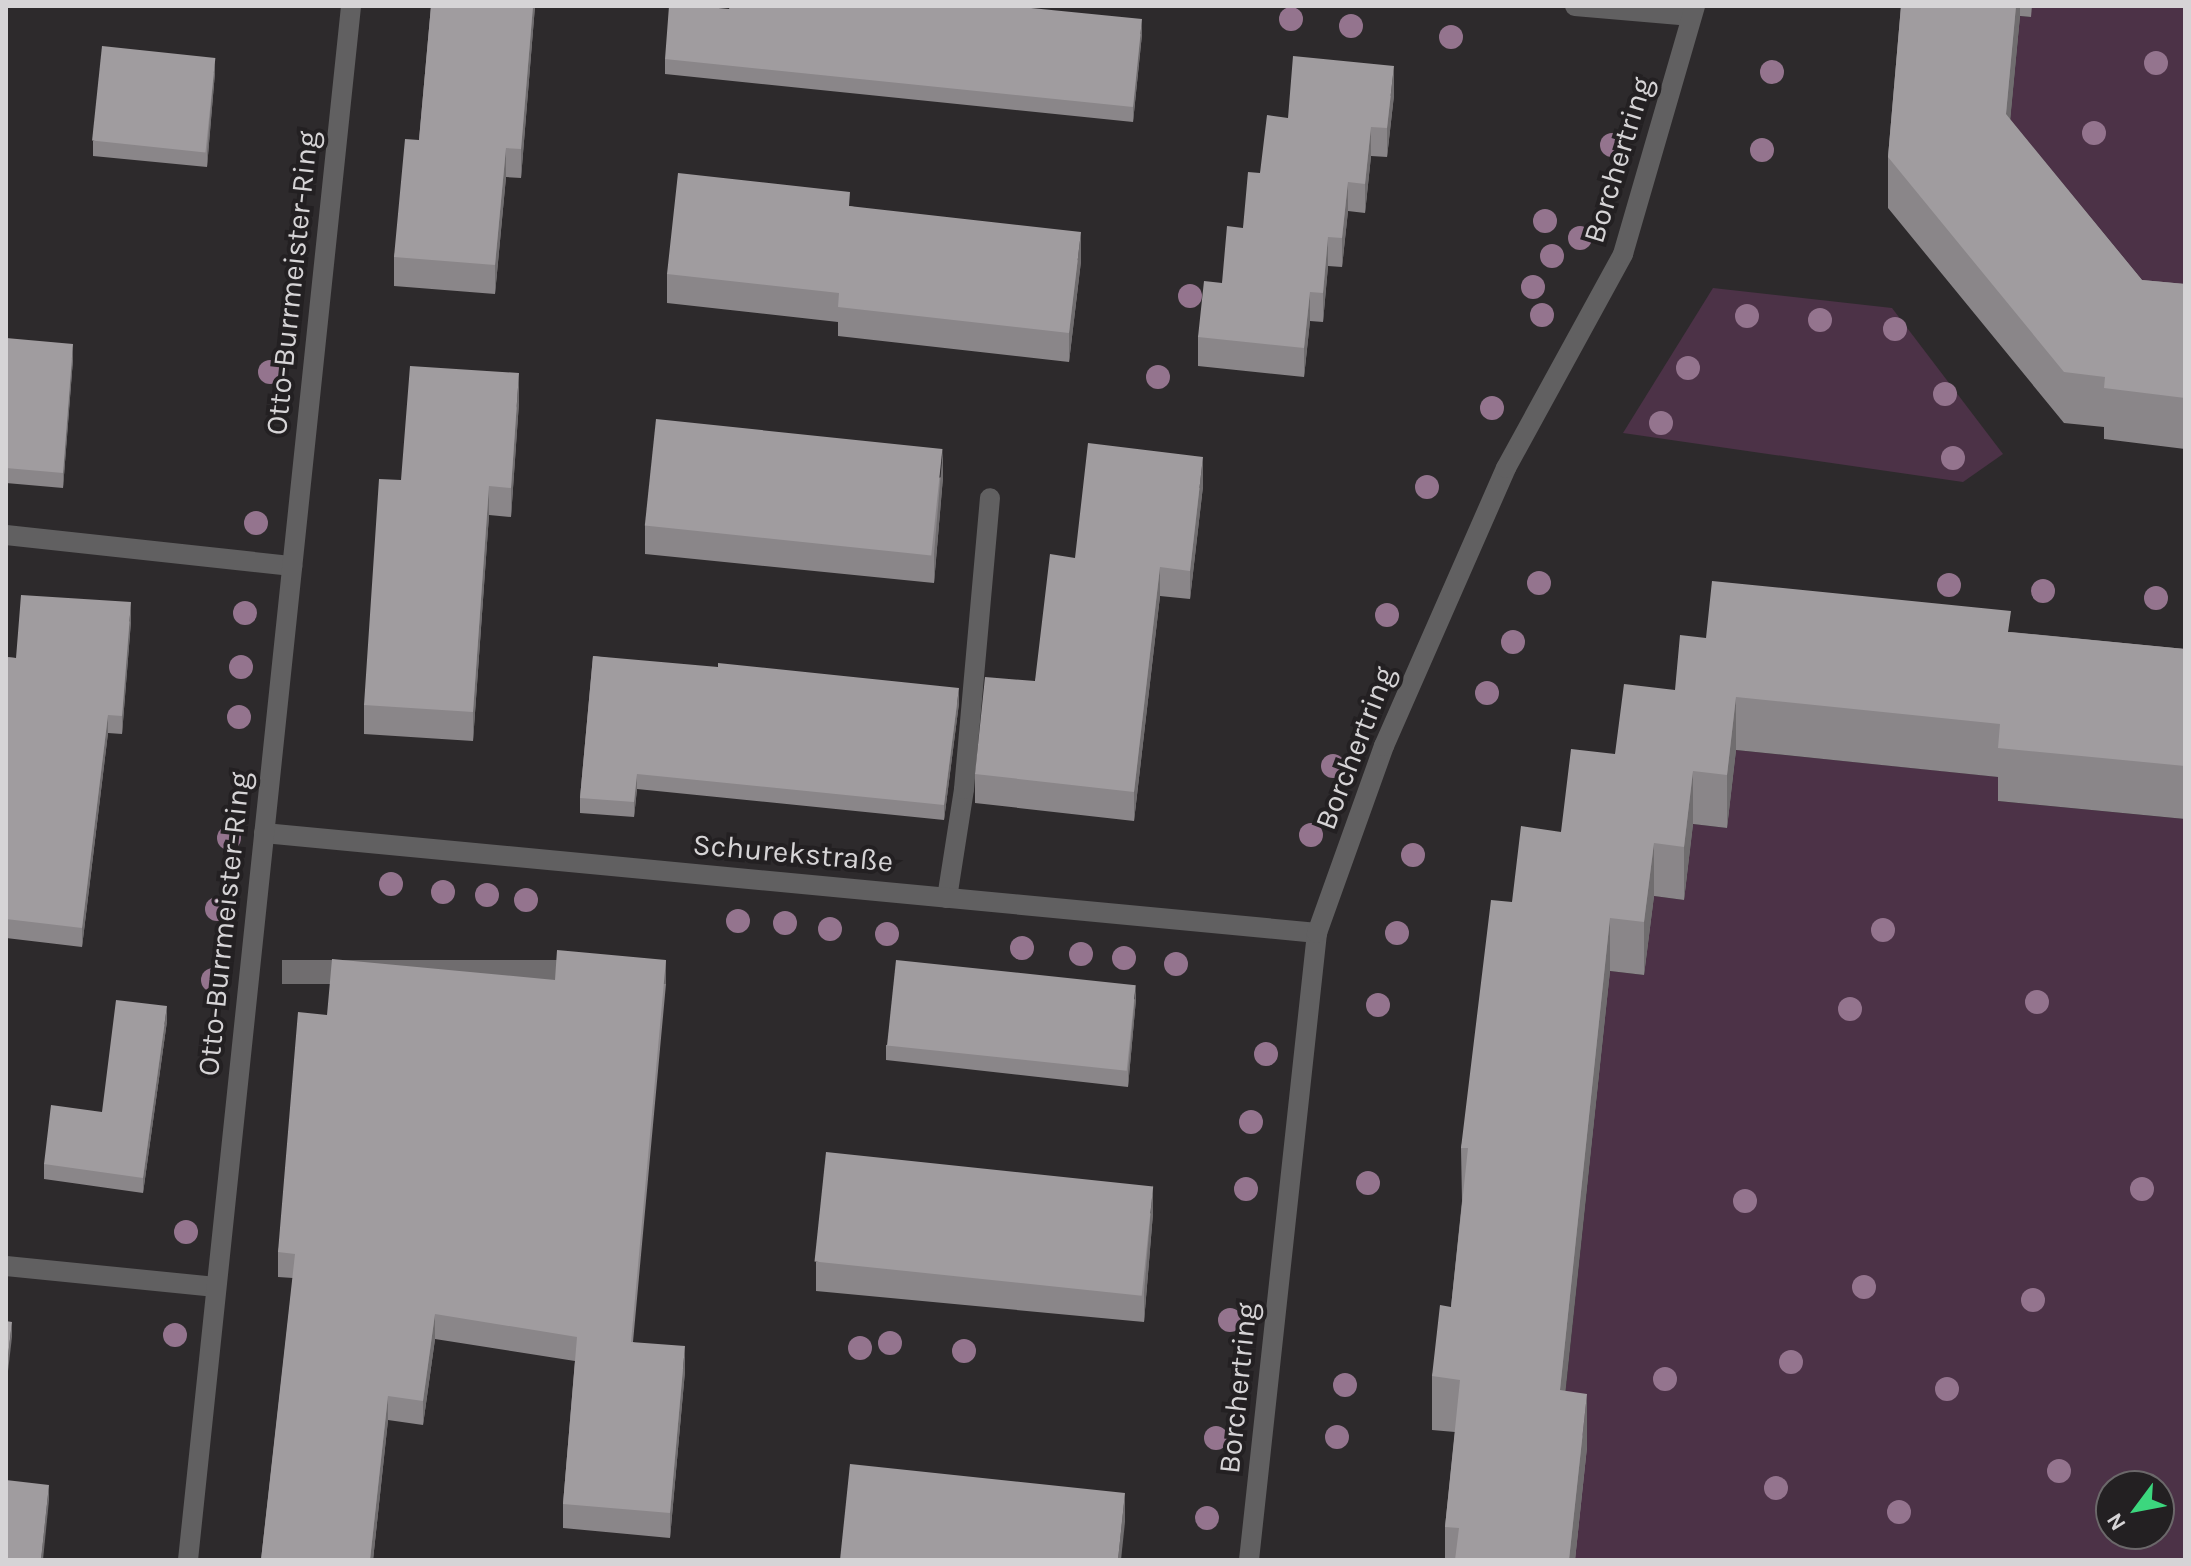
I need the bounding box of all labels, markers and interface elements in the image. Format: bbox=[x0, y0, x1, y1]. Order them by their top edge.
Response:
street label: Borchertring bbox=[1576, 73, 1660, 247]
street label: Otto-Burrmeister-Ring bbox=[258, 129, 326, 437]
street label: Borchertring bbox=[1307, 661, 1403, 835]
street label: Otto-Burrmeister-Ring bbox=[190, 770, 258, 1078]
street label: Schurekstraße bbox=[691, 826, 895, 880]
street label: Borchertring bbox=[1211, 1301, 1265, 1475]
north arrow bbox=[2095, 1470, 2175, 1550]
text: N bbox=[2101, 1508, 2132, 1535]

